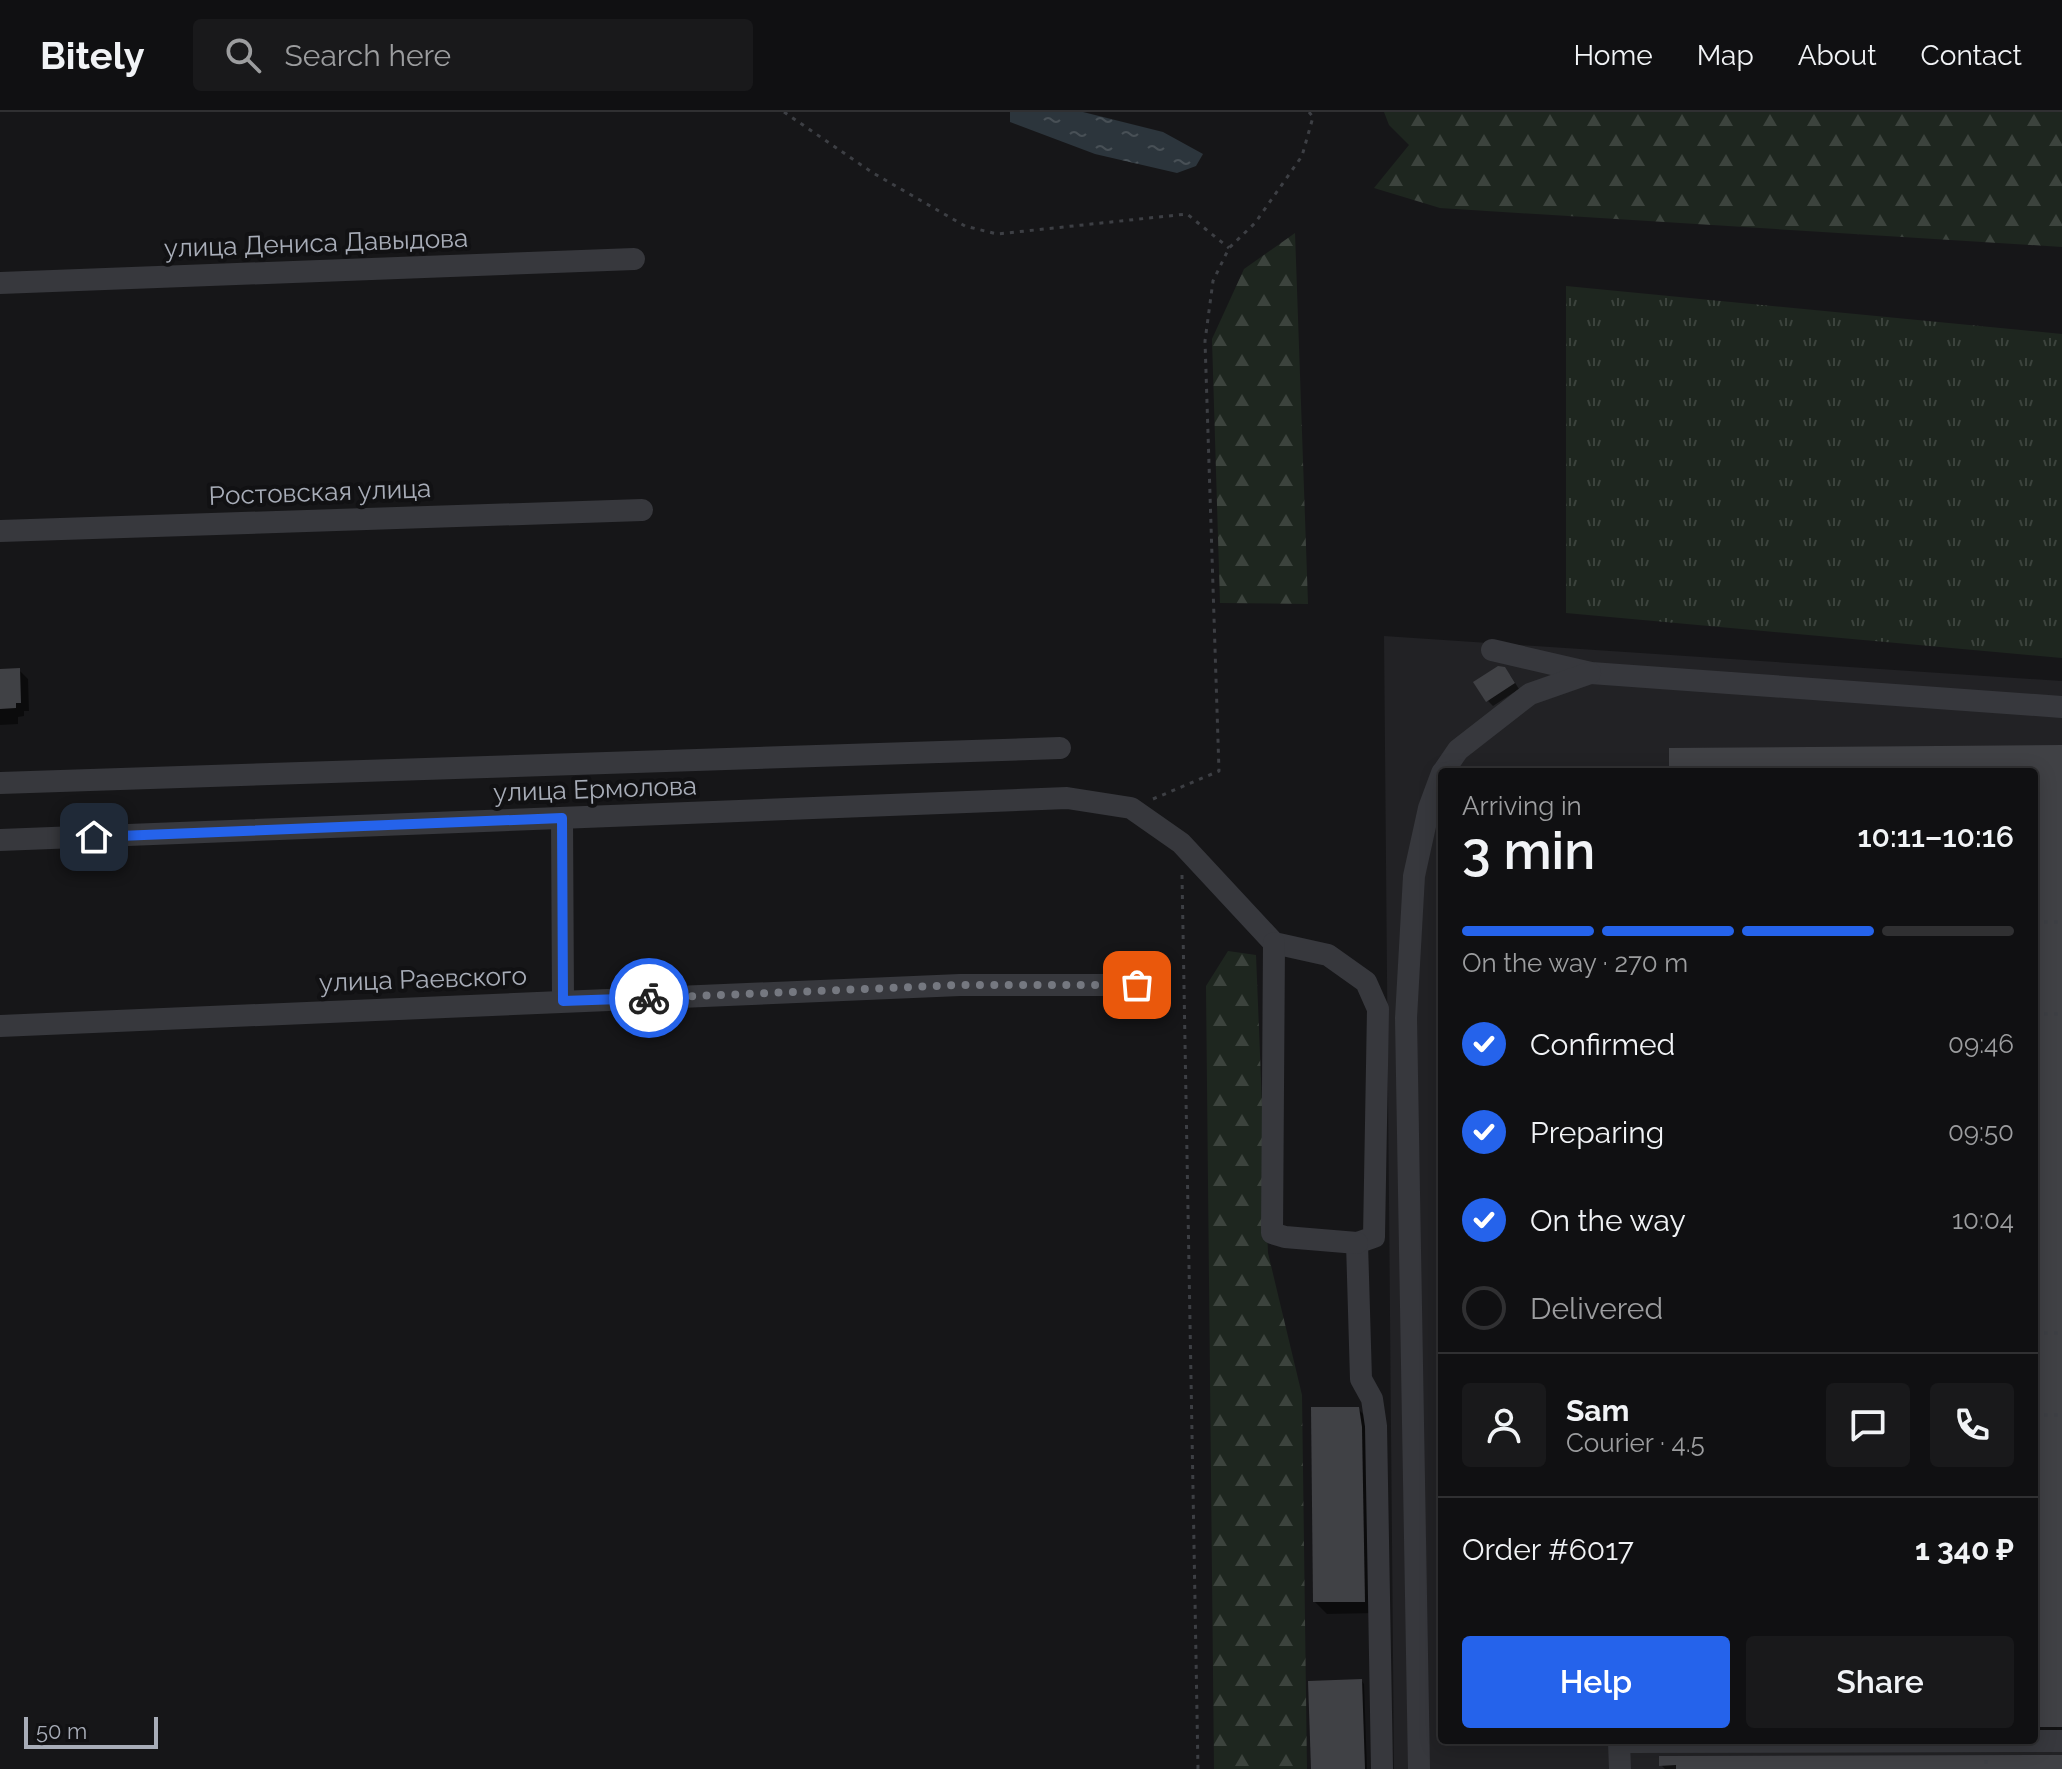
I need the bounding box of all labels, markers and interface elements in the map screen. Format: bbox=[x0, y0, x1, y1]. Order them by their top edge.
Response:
search box bbox=[193, 19, 753, 91]
text: Bitely bbox=[40, 33, 145, 78]
icon: search bbox=[221, 33, 265, 77]
text: Search here bbox=[285, 38, 451, 73]
text: Home bbox=[1573, 39, 1653, 72]
text: Map bbox=[1697, 39, 1754, 72]
text: About bbox=[1798, 39, 1877, 72]
text: Contact bbox=[1921, 39, 2022, 72]
street label: улица Дениса Давыдова bbox=[163, 223, 469, 263]
street label: Ростовская улица bbox=[208, 473, 432, 511]
street label: улица Ермолова bbox=[493, 770, 697, 808]
text: Arriving in bbox=[1462, 791, 1582, 821]
pin bbox=[60, 803, 128, 871]
icon: home bbox=[72, 815, 116, 859]
text: 10:11–10:16 bbox=[1857, 819, 2014, 854]
text: 3 min bbox=[1462, 820, 1595, 881]
text: On the way · 270 m bbox=[1462, 948, 1688, 978]
pin bbox=[1103, 951, 1171, 1019]
courier bbox=[609, 958, 689, 1038]
street label: улица Раевского bbox=[318, 960, 528, 998]
icon: bag bbox=[1115, 963, 1159, 1007]
icon: bike bbox=[627, 976, 671, 1020]
icon: check bbox=[1462, 1022, 1506, 1066]
text: Confirmed bbox=[1530, 1027, 1675, 1062]
text: 09:46 bbox=[1948, 1029, 2014, 1059]
icon: check bbox=[1462, 1110, 1506, 1154]
text: Preparing bbox=[1530, 1115, 1664, 1150]
text: 09:50 bbox=[1948, 1117, 2014, 1147]
icon: check bbox=[1462, 1198, 1506, 1242]
text: On the way bbox=[1530, 1203, 1686, 1238]
text: 10:04 bbox=[1952, 1205, 2014, 1235]
text: Delivered bbox=[1530, 1291, 1663, 1326]
button: person bbox=[1462, 1383, 1546, 1467]
button: chat bbox=[1826, 1383, 1910, 1467]
button: phone bbox=[1930, 1383, 2014, 1467]
text: Sam bbox=[1566, 1393, 1629, 1428]
text: Courier · 4.5 bbox=[1566, 1428, 1705, 1458]
text: Order #6017 bbox=[1462, 1532, 1634, 1567]
text: 1 340 ₽ bbox=[1915, 1532, 2014, 1567]
button: Help bbox=[1462, 1636, 1730, 1728]
button: Share bbox=[1746, 1636, 2014, 1728]
scale bar bbox=[24, 1713, 158, 1749]
text: 50 m bbox=[36, 1718, 87, 1744]

